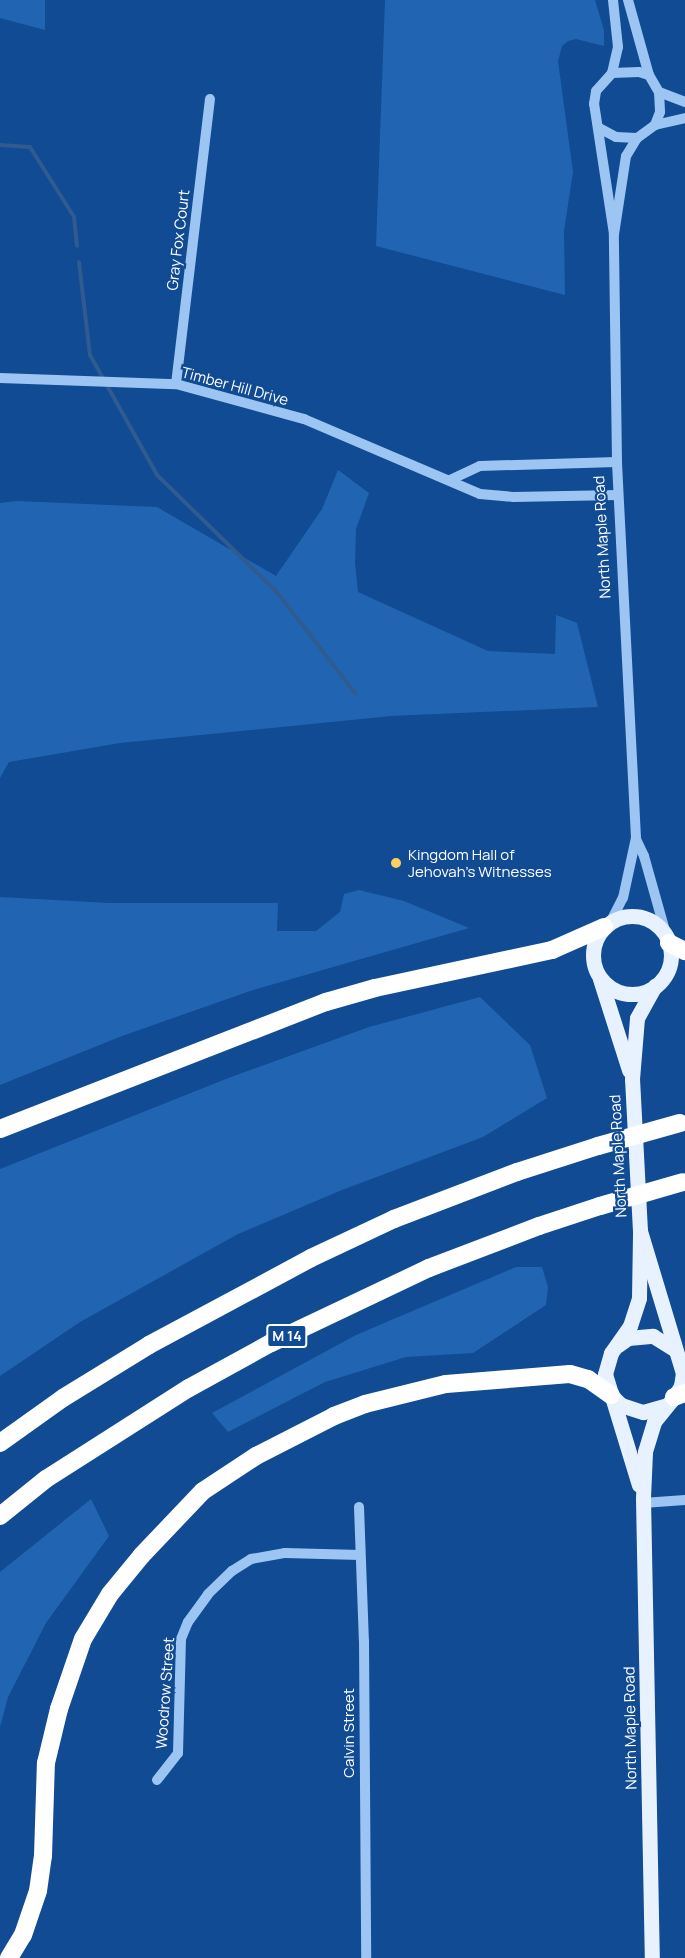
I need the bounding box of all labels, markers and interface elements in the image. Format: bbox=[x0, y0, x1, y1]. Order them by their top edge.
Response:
street label: Gray Fox Court bbox=[163, 189, 193, 291]
street label: Timber Hill Drive bbox=[180, 363, 290, 409]
street label: North Maple Road bbox=[590, 475, 614, 599]
place label: Kingdom Hall of Jehovah's Witnesses bbox=[408, 845, 551, 880]
marker: Kingdom Hall of Jehovah's Witnesses bbox=[389, 856, 403, 870]
street label: North Maple Road bbox=[606, 1094, 630, 1218]
road number: M 14 bbox=[266, 1325, 308, 1347]
street label: Woodrow Street bbox=[152, 1636, 178, 1750]
street label: North Maple Road bbox=[620, 1666, 640, 1790]
street label: Calvin Street bbox=[340, 1688, 358, 1778]

